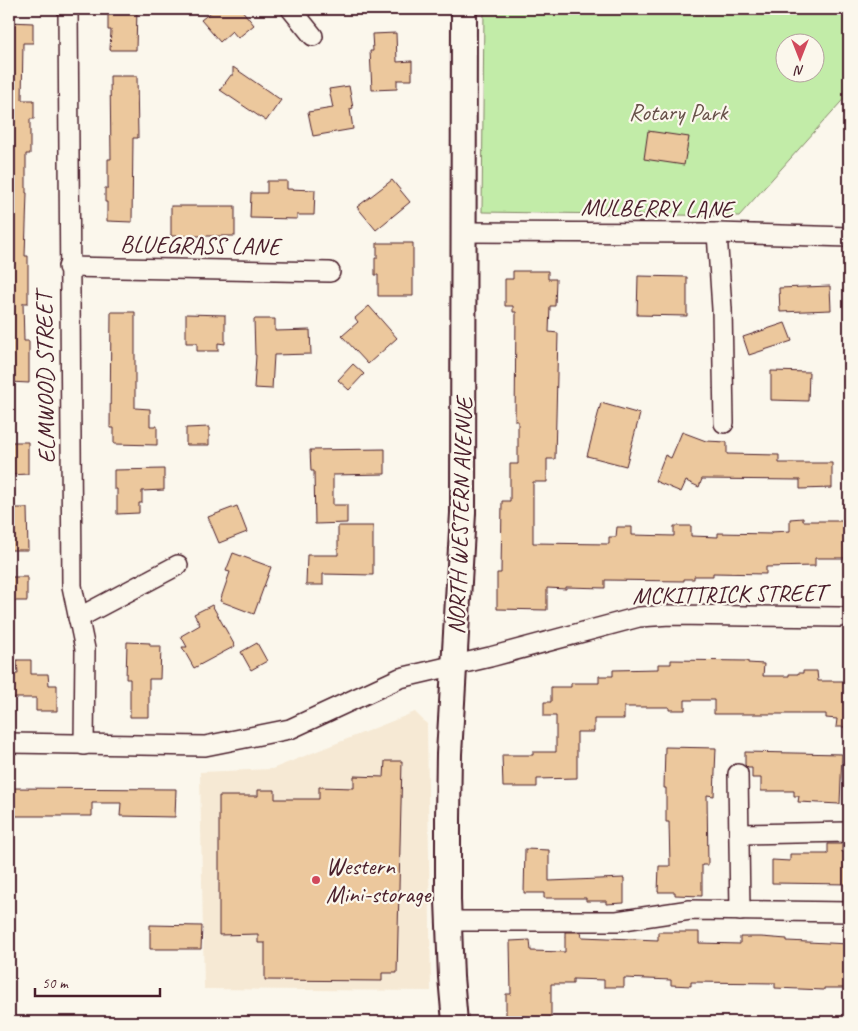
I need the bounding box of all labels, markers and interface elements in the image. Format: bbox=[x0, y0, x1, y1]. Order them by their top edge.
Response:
north arrow bbox=[776, 32, 826, 82]
text: N bbox=[793, 62, 804, 79]
park label: Rotary Park bbox=[629, 97, 730, 127]
street label: MULBERRY LANE bbox=[581, 192, 737, 224]
street label: BLUEGRASS LANE bbox=[120, 229, 283, 261]
street label: ELMWOOD STREET bbox=[28, 286, 61, 464]
street label: NORTH WESTERN AVENUE bbox=[441, 394, 479, 635]
street label: MCKITTRICK STREET bbox=[632, 577, 832, 611]
place label: Western Mini-storage bbox=[326, 851, 433, 909]
marker: Western Mini-storage bbox=[310, 874, 322, 886]
scale bar bbox=[35, 966, 160, 998]
text: 50 m bbox=[42, 974, 69, 993]

